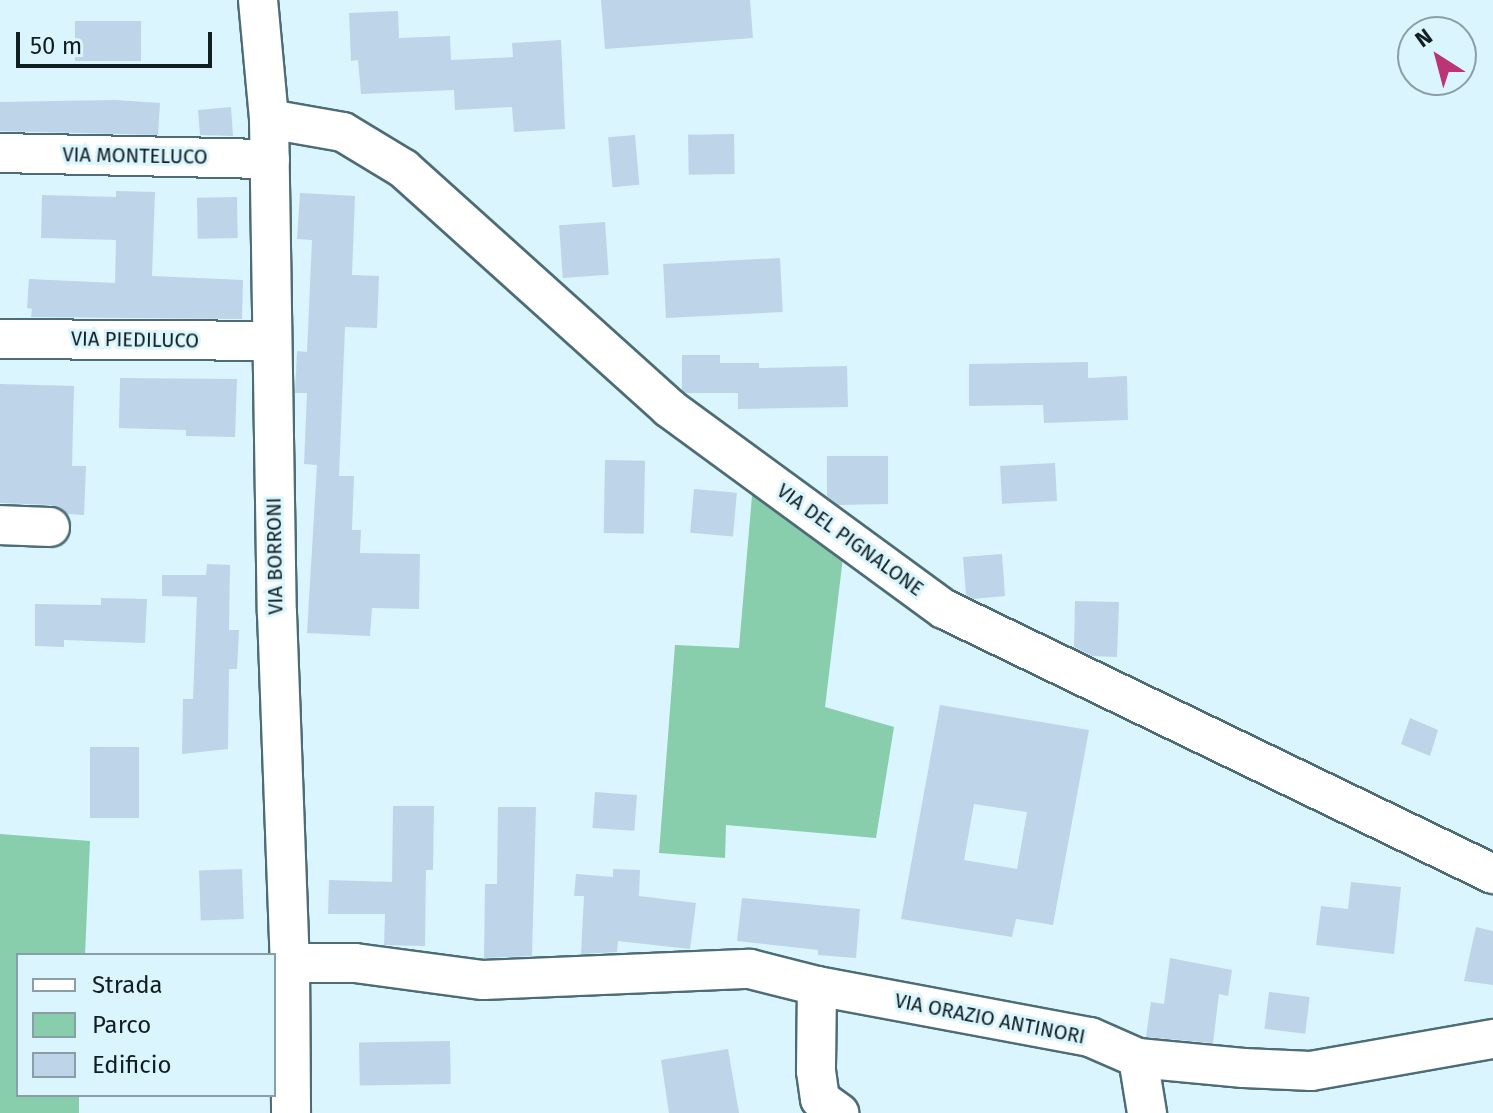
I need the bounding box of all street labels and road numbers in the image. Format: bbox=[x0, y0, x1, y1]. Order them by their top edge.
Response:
street label: VIA MONTELUCO bbox=[62, 143, 208, 169]
street label: VIA PIEDILUCO bbox=[71, 327, 199, 353]
street label: VIA DEL PIGNALONE bbox=[772, 479, 928, 601]
street label: VIA BORRONI bbox=[262, 497, 288, 615]
street label: VIA ORAZIO ANTINORI bbox=[893, 989, 1087, 1049]

